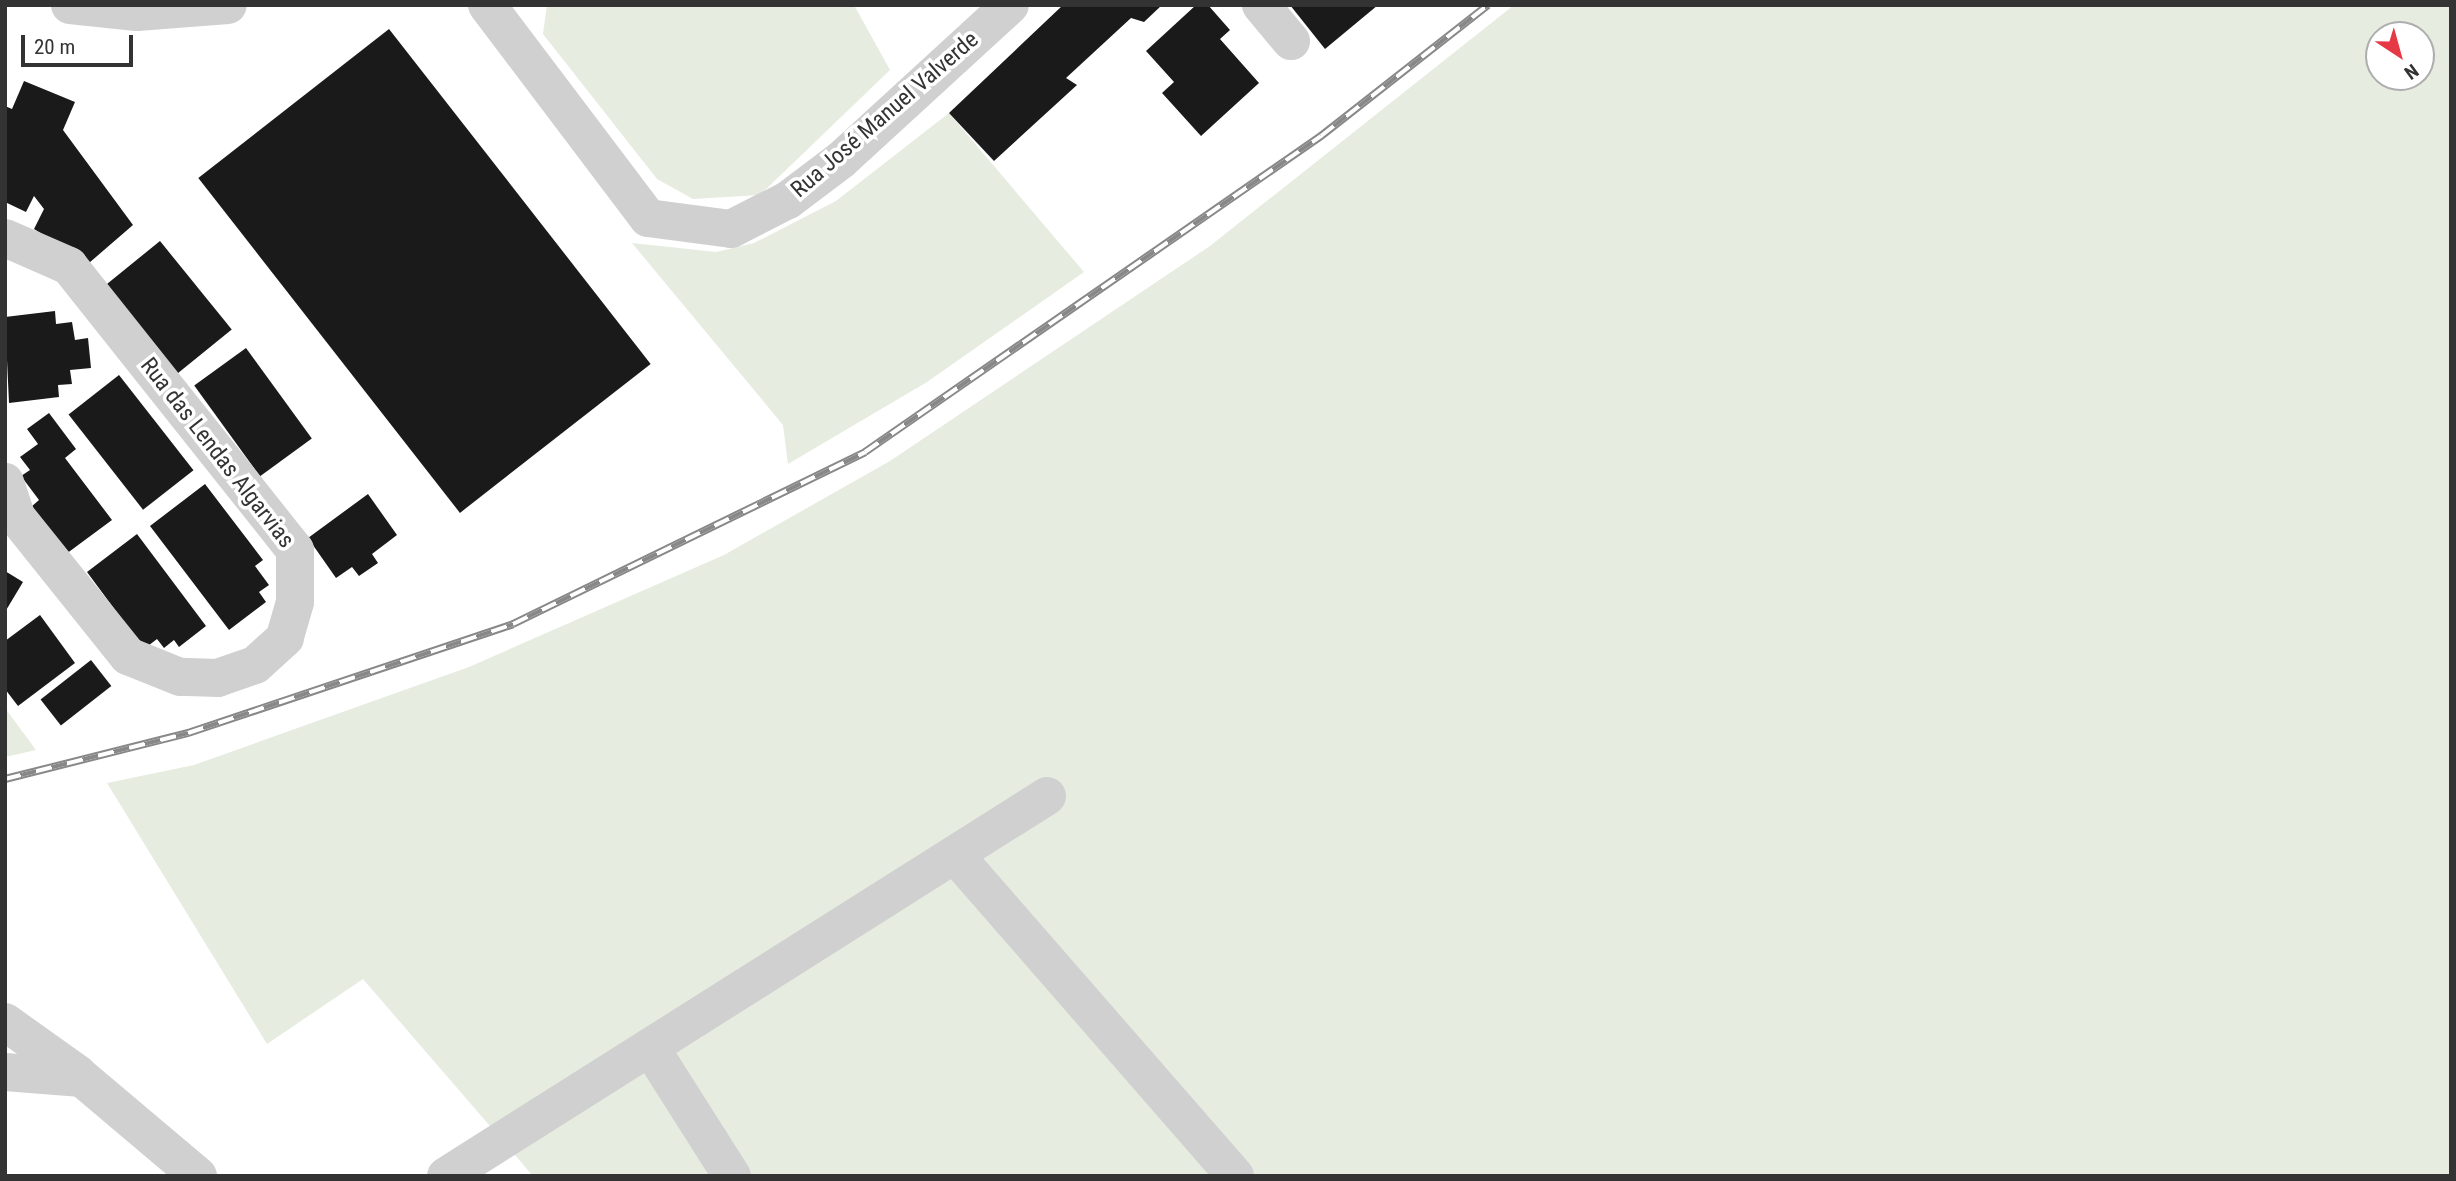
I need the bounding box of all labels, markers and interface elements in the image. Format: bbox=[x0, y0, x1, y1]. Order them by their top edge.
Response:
scale bar bbox=[24, 21, 136, 65]
north arrow bbox=[2365, 21, 2435, 91]
street label: Rua José Manuel Valverde bbox=[786, 26, 984, 204]
text: 20 m bbox=[34, 35, 75, 59]
text: N bbox=[2400, 59, 2423, 84]
street label: Rua das Lendas Algarvias bbox=[134, 352, 300, 554]

